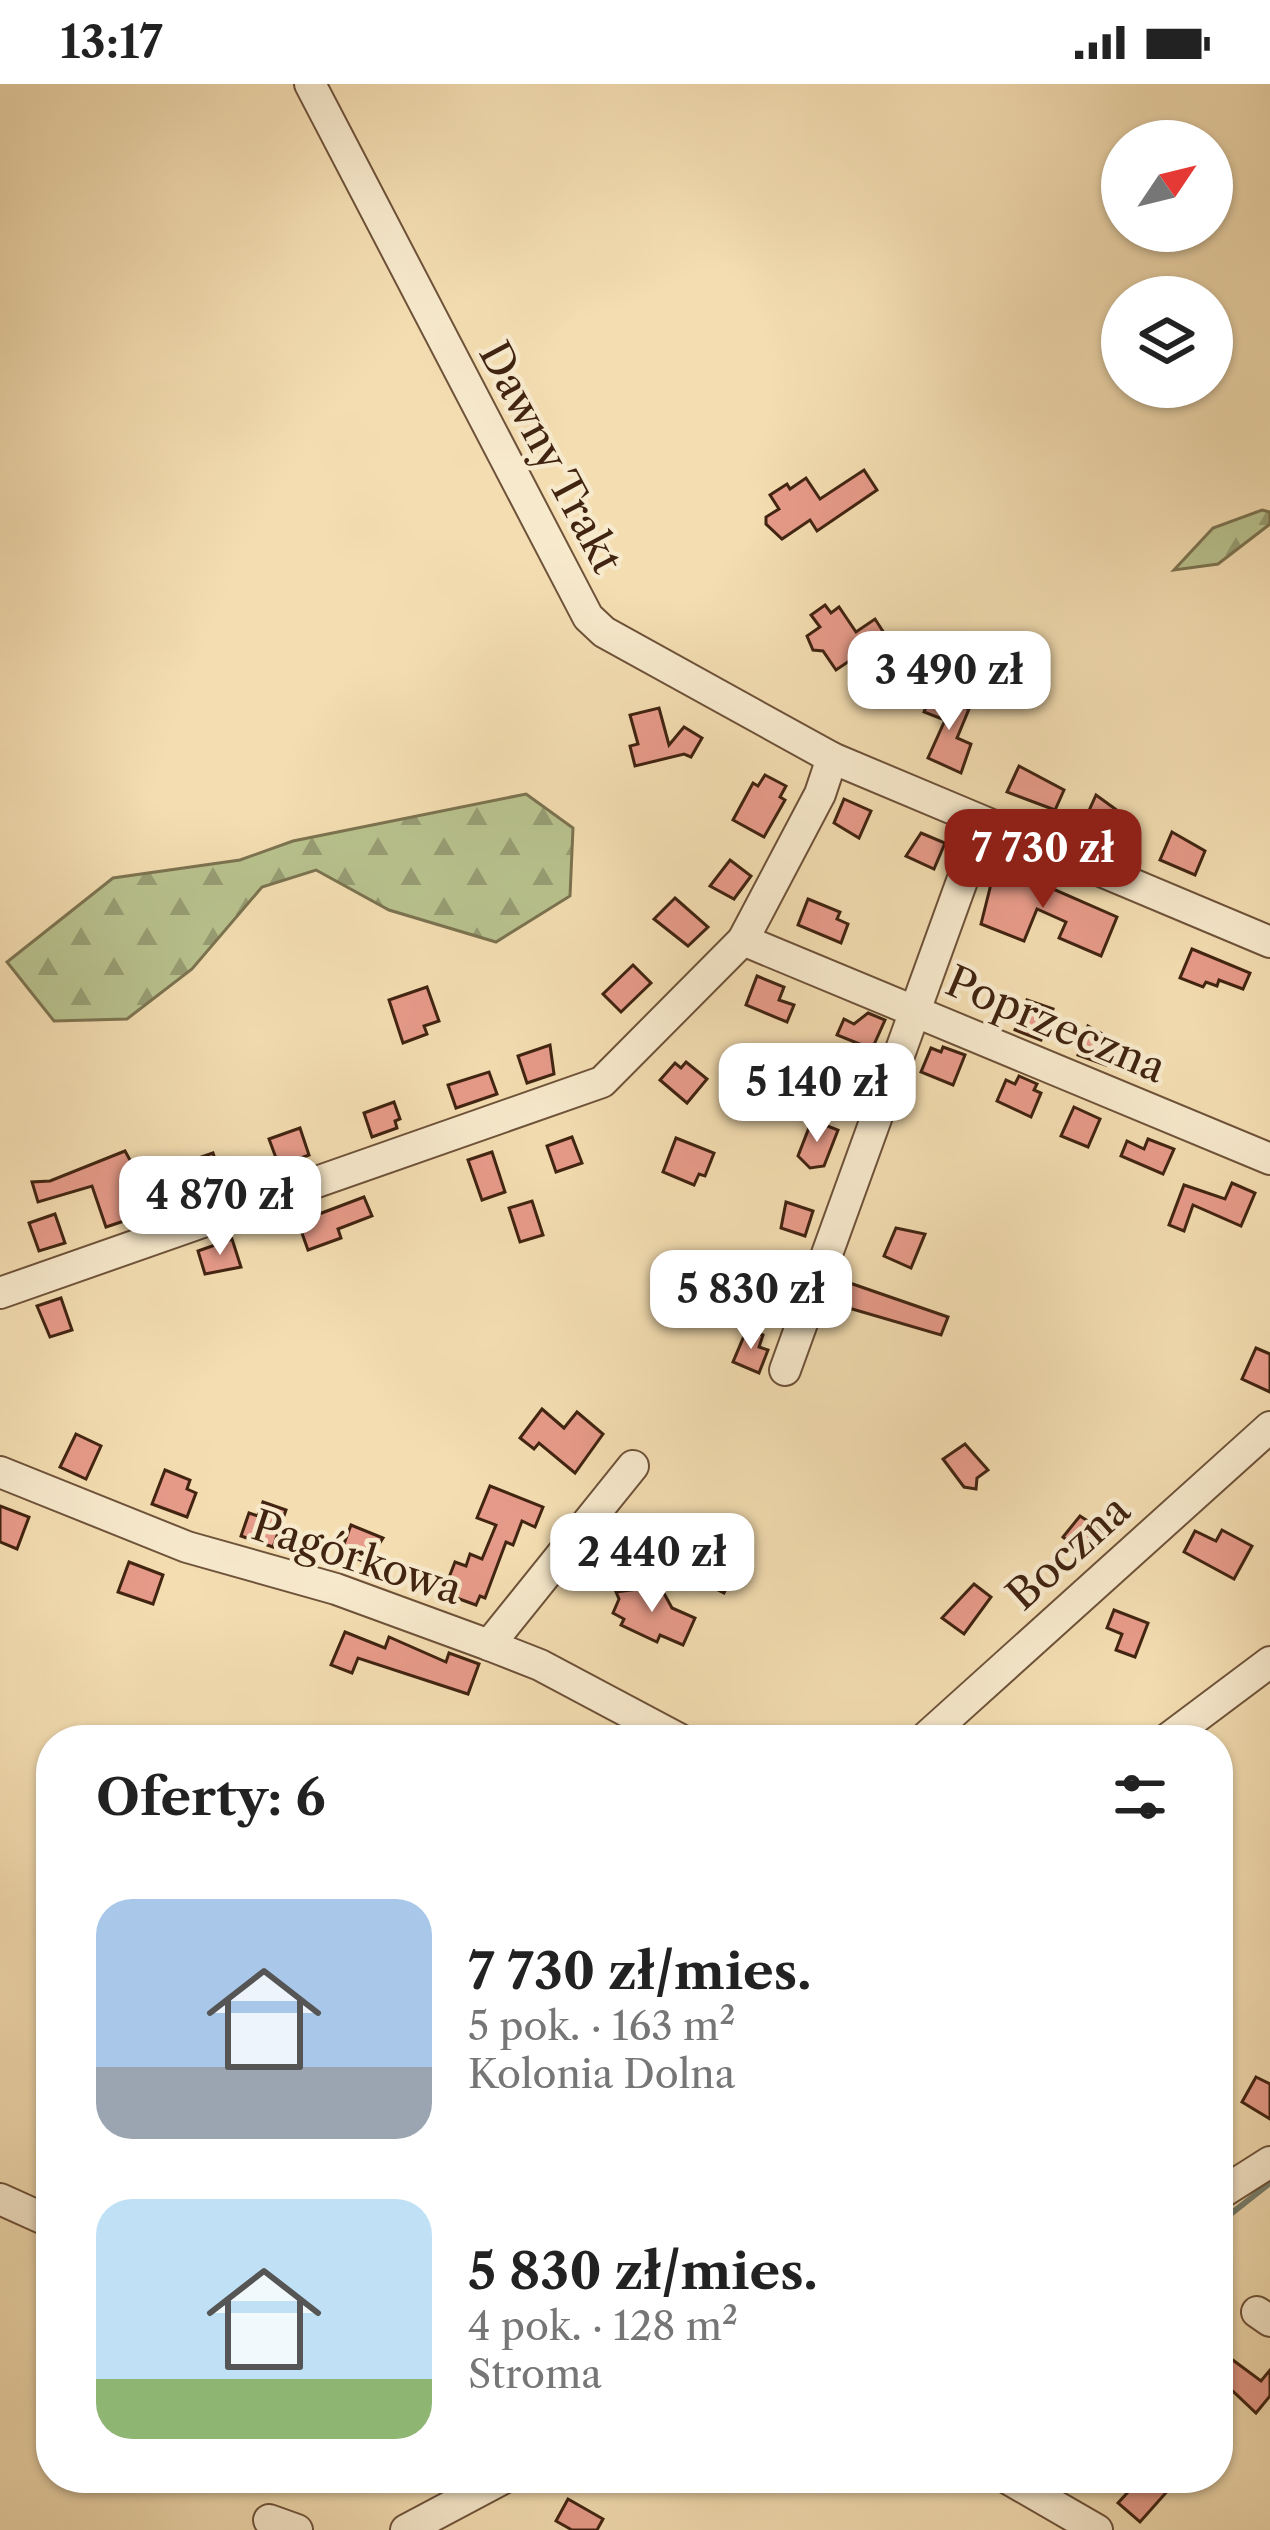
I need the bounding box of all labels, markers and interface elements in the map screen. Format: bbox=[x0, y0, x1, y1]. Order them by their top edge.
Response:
text: 13:17 bbox=[60, 14, 163, 70]
north arrow bbox=[1101, 120, 1233, 252]
map controls bbox=[1101, 120, 1233, 408]
button: layers bbox=[1101, 276, 1233, 408]
street label: Dawny Trakt bbox=[468, 332, 634, 582]
pin: 3 490 zł bbox=[825, 631, 1073, 733]
text: 3 490 zł bbox=[875, 646, 1023, 694]
pin: 7 730 zł bbox=[919, 809, 1167, 911]
text: 7 730 zł bbox=[971, 824, 1115, 872]
street label: Poprzeczna bbox=[938, 954, 1174, 1094]
pin: 5 140 zł bbox=[693, 1043, 941, 1145]
text: 5 140 zł bbox=[746, 1058, 888, 1106]
pin: 4 870 zł bbox=[96, 1156, 344, 1258]
text: 4 870 zł bbox=[146, 1171, 294, 1219]
pin: 5 830 zł bbox=[627, 1250, 875, 1352]
text: 5 830 zł bbox=[677, 1265, 825, 1313]
street label: Boczna bbox=[996, 1483, 1141, 1621]
street label: Pagórkowa bbox=[245, 1499, 469, 1616]
pin: 2 440 zł bbox=[528, 1513, 776, 1615]
text: 2 440 zł bbox=[577, 1528, 727, 1576]
icon: filters bbox=[1107, 1764, 1173, 1830]
text: Oferty: 6 bbox=[96, 1766, 326, 1828]
text: 7 730 zł/mies. bbox=[468, 1940, 811, 2002]
icon: home bbox=[192, 1947, 336, 2091]
text: 5 pok. · 163 m² bbox=[468, 2002, 735, 2050]
text: Kolonia Dolna bbox=[468, 2050, 735, 2098]
text: 5 830 zł/mies. bbox=[468, 2240, 818, 2302]
icon: home bbox=[192, 2247, 336, 2391]
text: 4 pok. · 128 m² bbox=[468, 2302, 738, 2350]
text: Stroma bbox=[468, 2350, 602, 2398]

